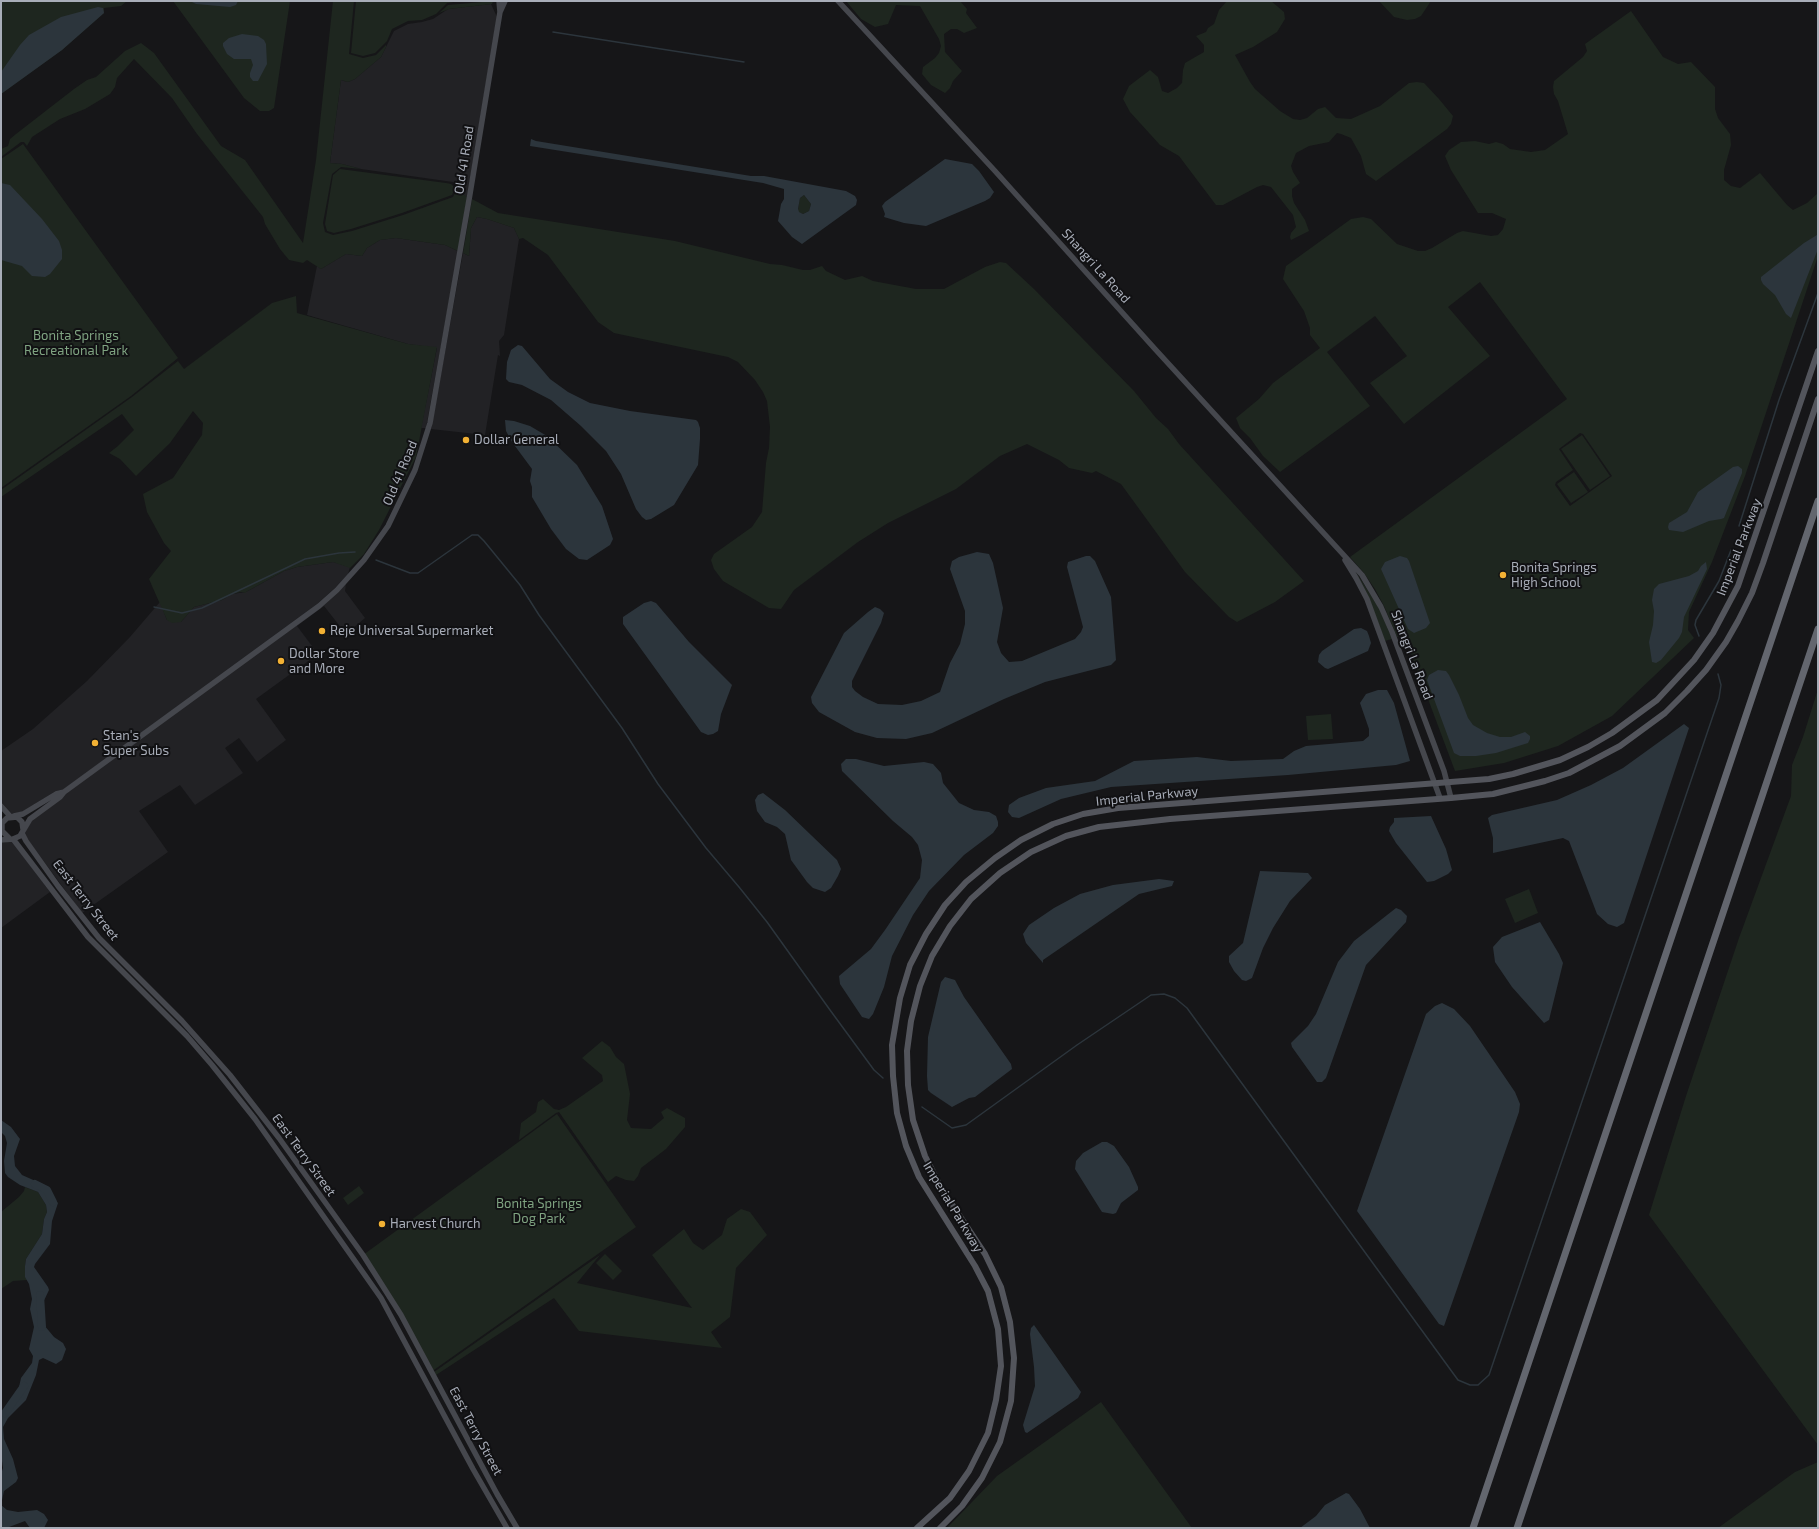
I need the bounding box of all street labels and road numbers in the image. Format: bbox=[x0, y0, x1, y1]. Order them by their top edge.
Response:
street label: Old 41 Road bbox=[451, 125, 477, 195]
street label: Shangri La Road bbox=[1058, 226, 1134, 306]
street label: Old 41 Road bbox=[379, 438, 421, 508]
street label: Imperial Parkway bbox=[1713, 496, 1765, 598]
street label: Shangri La Road bbox=[1388, 608, 1436, 702]
street label: Imperial Parkway bbox=[1095, 783, 1199, 809]
street label: East Terry Street bbox=[50, 856, 122, 944]
street label: East Terry Street bbox=[269, 1111, 339, 1199]
street label: Imperial Parkway bbox=[920, 1159, 986, 1255]
street label: East Terry Street bbox=[446, 1384, 506, 1478]

